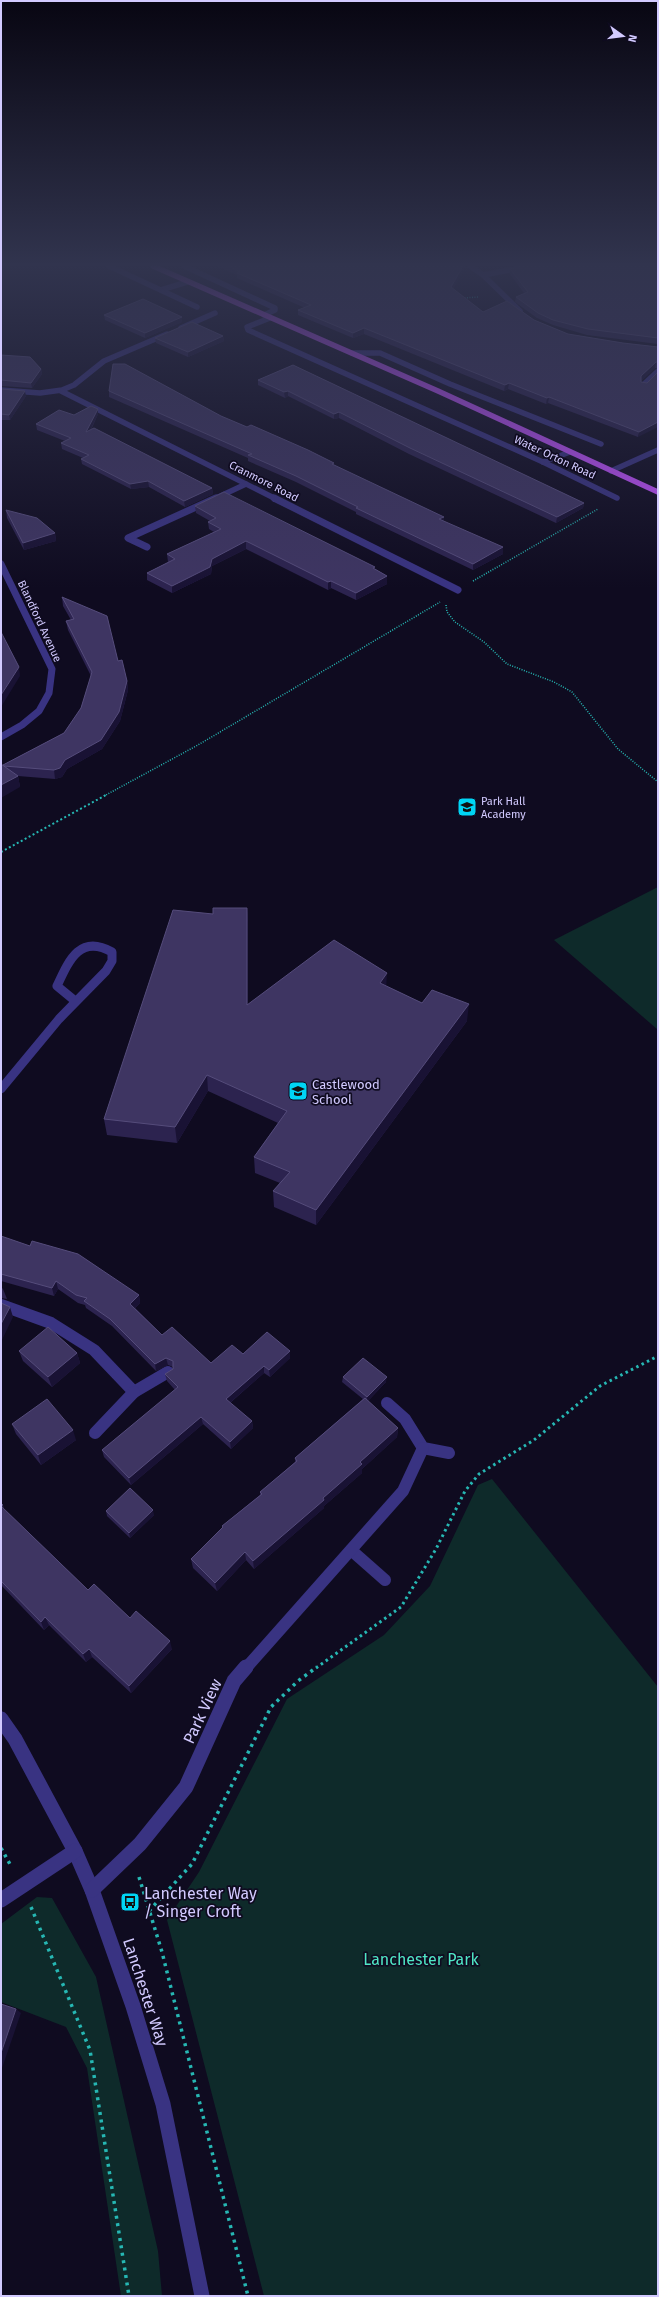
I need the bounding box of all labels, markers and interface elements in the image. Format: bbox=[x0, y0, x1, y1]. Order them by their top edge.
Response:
north arrow bbox=[603, 16, 643, 56]
text: N bbox=[625, 33, 639, 43]
street label: Water Orton Road bbox=[512, 433, 598, 482]
street label: Cranmore Road bbox=[227, 458, 301, 505]
street label: Blandford Avenue bbox=[15, 578, 64, 664]
place label: Park Hall Academy bbox=[481, 795, 526, 821]
school or university icon: Park Hall Academy bbox=[456, 796, 478, 818]
place label: Castlewood School bbox=[312, 1077, 380, 1107]
school or university icon: Castlewood School bbox=[287, 1080, 309, 1102]
street label: Park View bbox=[179, 1675, 226, 1747]
place label: Lanchester Way / Singer Croft bbox=[144, 1884, 257, 1921]
bus stop icon: Lanchester Way / Singer Croft bbox=[119, 1891, 141, 1913]
street label: Lanchester Way bbox=[119, 1936, 172, 2049]
park label: Lanchester Park bbox=[363, 1950, 479, 1969]

